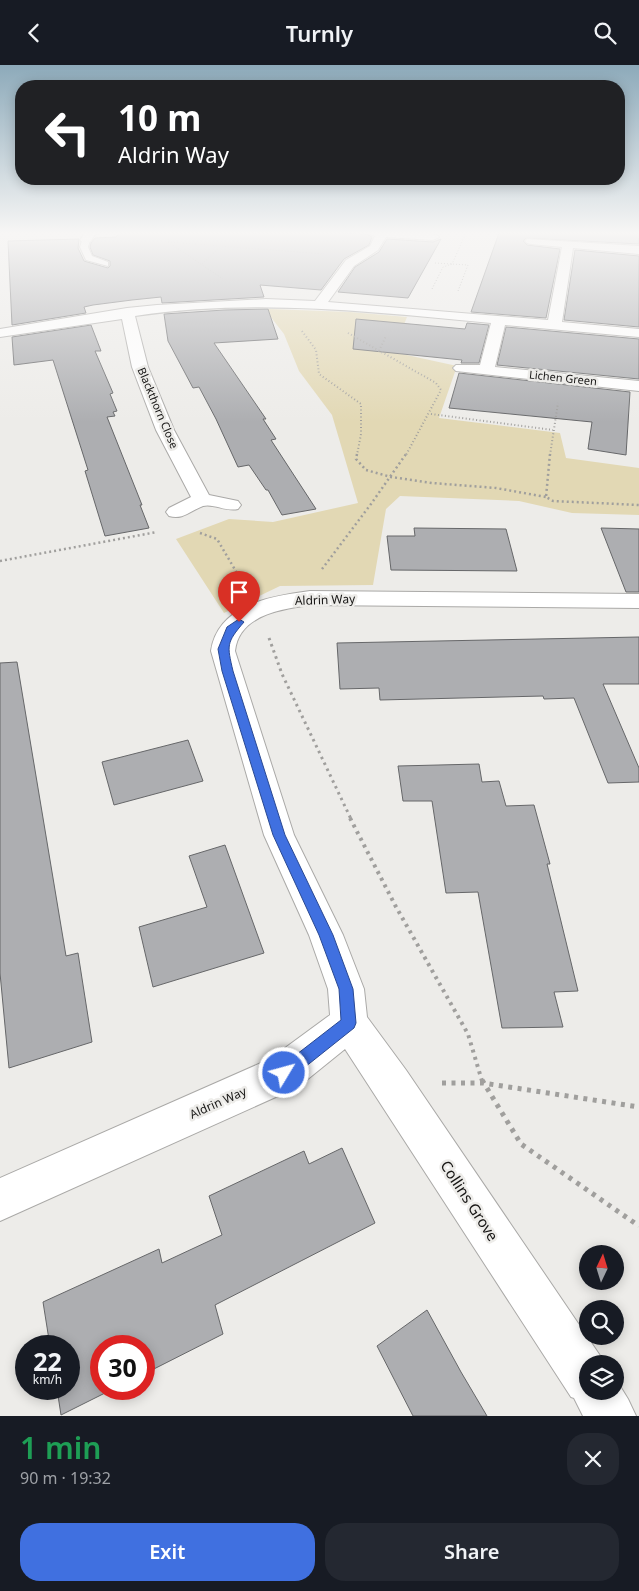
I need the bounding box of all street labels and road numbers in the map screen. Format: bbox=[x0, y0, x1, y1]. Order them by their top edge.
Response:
street label: Blackthorn Close bbox=[135, 365, 182, 451]
street label: Lichen Green bbox=[528, 366, 598, 389]
street label: Aldrin Way bbox=[294, 590, 356, 609]
street label: Aldrin Way bbox=[187, 1082, 250, 1123]
street label: Collins Grove bbox=[436, 1156, 503, 1245]

